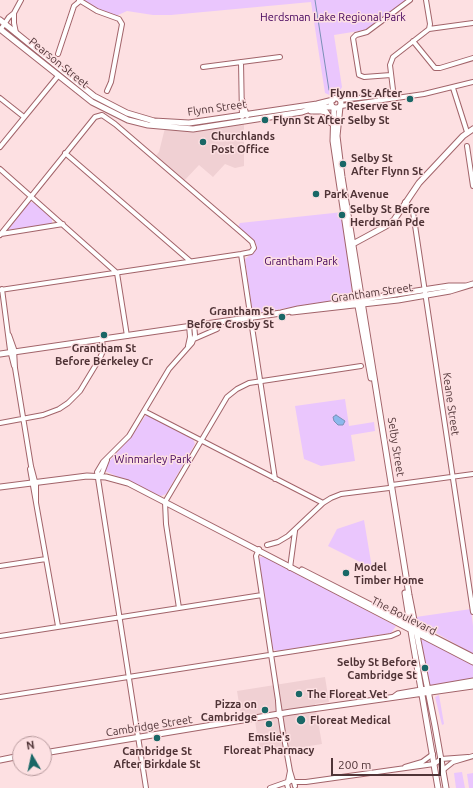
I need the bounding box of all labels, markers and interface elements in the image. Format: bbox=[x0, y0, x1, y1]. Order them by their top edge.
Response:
park label: Herdsman Lake Regional Park bbox=[260, 10, 406, 24]
street label: Pearson Street bbox=[26, 35, 92, 91]
place label: Flynn St After Reserve St bbox=[330, 86, 402, 112]
marker: Flynn St After Reserve St bbox=[405, 94, 415, 104]
street label: Flynn Street bbox=[186, 97, 248, 119]
place label: Flynn St After Selby St bbox=[273, 113, 389, 127]
marker: Flynn St After Selby St bbox=[260, 115, 270, 125]
place label: Churchlands Post Office bbox=[211, 129, 275, 155]
marker: Churchlands Post Office bbox=[198, 137, 208, 147]
place label: Selby St After Flynn St bbox=[351, 151, 423, 177]
marker: Selby St After Flynn St bbox=[338, 159, 348, 169]
place label: Park Avenue bbox=[324, 187, 389, 201]
marker: Park Avenue bbox=[311, 189, 321, 199]
place label: Selby St Before Herdsman Pde bbox=[350, 202, 430, 228]
marker: Selby St Before Herdsman Pde bbox=[337, 210, 347, 220]
park label: Grantham Park bbox=[264, 254, 338, 268]
street label: Grantham Street bbox=[330, 281, 414, 305]
place label: Grantham St Before Crosby St bbox=[187, 304, 274, 330]
marker: Grantham St Before Crosby St bbox=[277, 312, 287, 322]
marker: Grantham St Before Berkeley Cr bbox=[99, 330, 109, 340]
place label: Grantham St Before Berkeley Cr bbox=[55, 341, 153, 367]
street label: Keane Street bbox=[440, 371, 462, 437]
street label: Selby Street bbox=[385, 417, 407, 477]
park label: Winmarley Park bbox=[114, 452, 192, 466]
place label: Model Timber Home bbox=[354, 560, 424, 586]
marker: Model Timber Home bbox=[341, 568, 351, 578]
street label: The Boulevard bbox=[369, 594, 439, 638]
place label: Selby St Before Cambridge St bbox=[337, 655, 417, 681]
marker: Selby St Before Cambridge St bbox=[420, 663, 430, 673]
place label: The Floreat Vet bbox=[307, 687, 387, 701]
marker: The Floreat Vet bbox=[294, 689, 304, 699]
place label: Pizza on Cambridge bbox=[201, 697, 257, 723]
marker: Pizza on Cambridge bbox=[260, 705, 270, 715]
street label: Cambridge Street bbox=[105, 713, 193, 739]
place label: Floreat Medical bbox=[310, 713, 390, 727]
marker: Floreat Medical bbox=[295, 714, 307, 726]
marker: Emslie's Floreat Pharmacy bbox=[264, 719, 274, 729]
place label: Emslie's Floreat Pharmacy bbox=[224, 730, 314, 756]
marker: Cambridge St After Birkdale St bbox=[152, 733, 162, 743]
north arrow bbox=[12, 736, 52, 776]
text: N bbox=[25, 739, 35, 752]
place label: Cambridge St After Birkdale St bbox=[114, 744, 200, 770]
scale bar bbox=[333, 750, 443, 776]
text: 200 m bbox=[338, 758, 371, 771]

